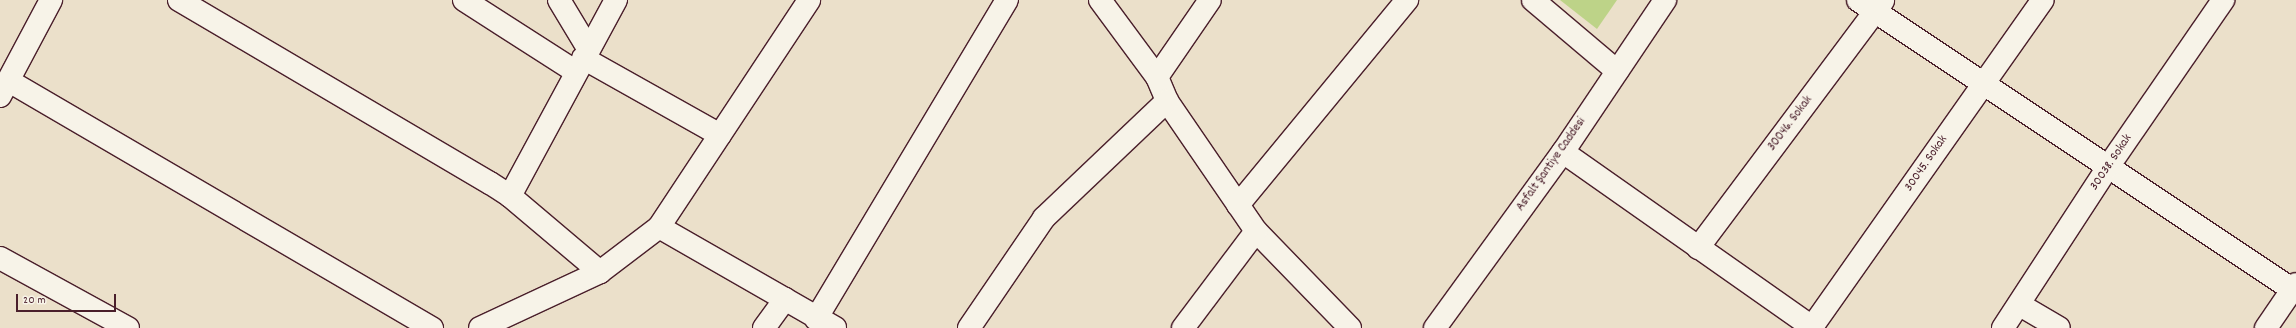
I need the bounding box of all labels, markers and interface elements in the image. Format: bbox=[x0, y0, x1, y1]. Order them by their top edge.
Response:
street label: 30046. Sokak bbox=[1765, 93, 1817, 155]
street label: Asfalt Şantiye Caddesi bbox=[1514, 115, 1590, 215]
street label: 30038. Sokak bbox=[2088, 132, 2136, 194]
street label: 30045. Sokak bbox=[1902, 133, 1952, 195]
scale bar bbox=[18, 286, 118, 312]
text: 20 m bbox=[23, 292, 46, 309]

